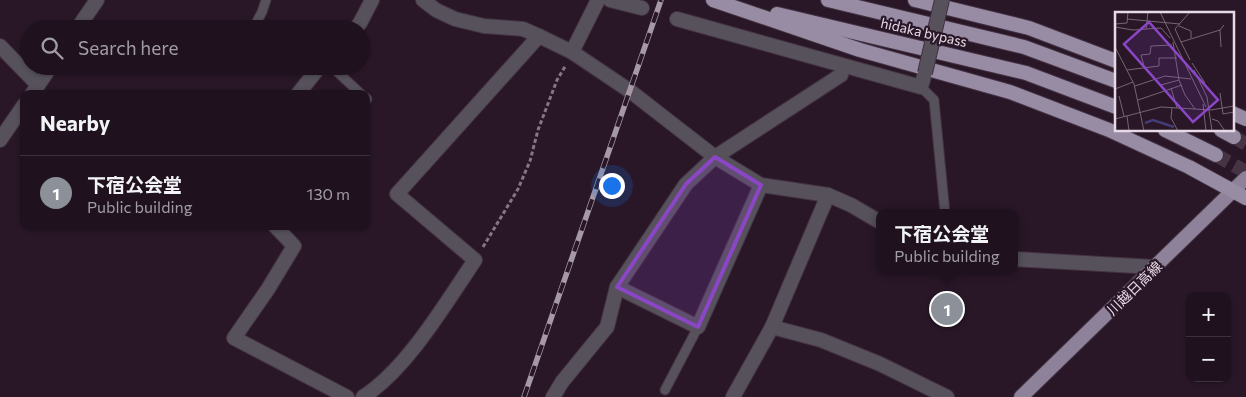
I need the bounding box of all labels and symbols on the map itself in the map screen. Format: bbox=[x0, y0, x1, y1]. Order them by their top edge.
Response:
inset map bbox=[1115, 12, 1234, 131]
street label: hidaka bypass bbox=[879, 14, 969, 50]
your location bbox=[599, 173, 625, 199]
street label: 川越日高線 bbox=[1103, 258, 1165, 318]
pin: 1 bbox=[931, 290, 963, 328]

